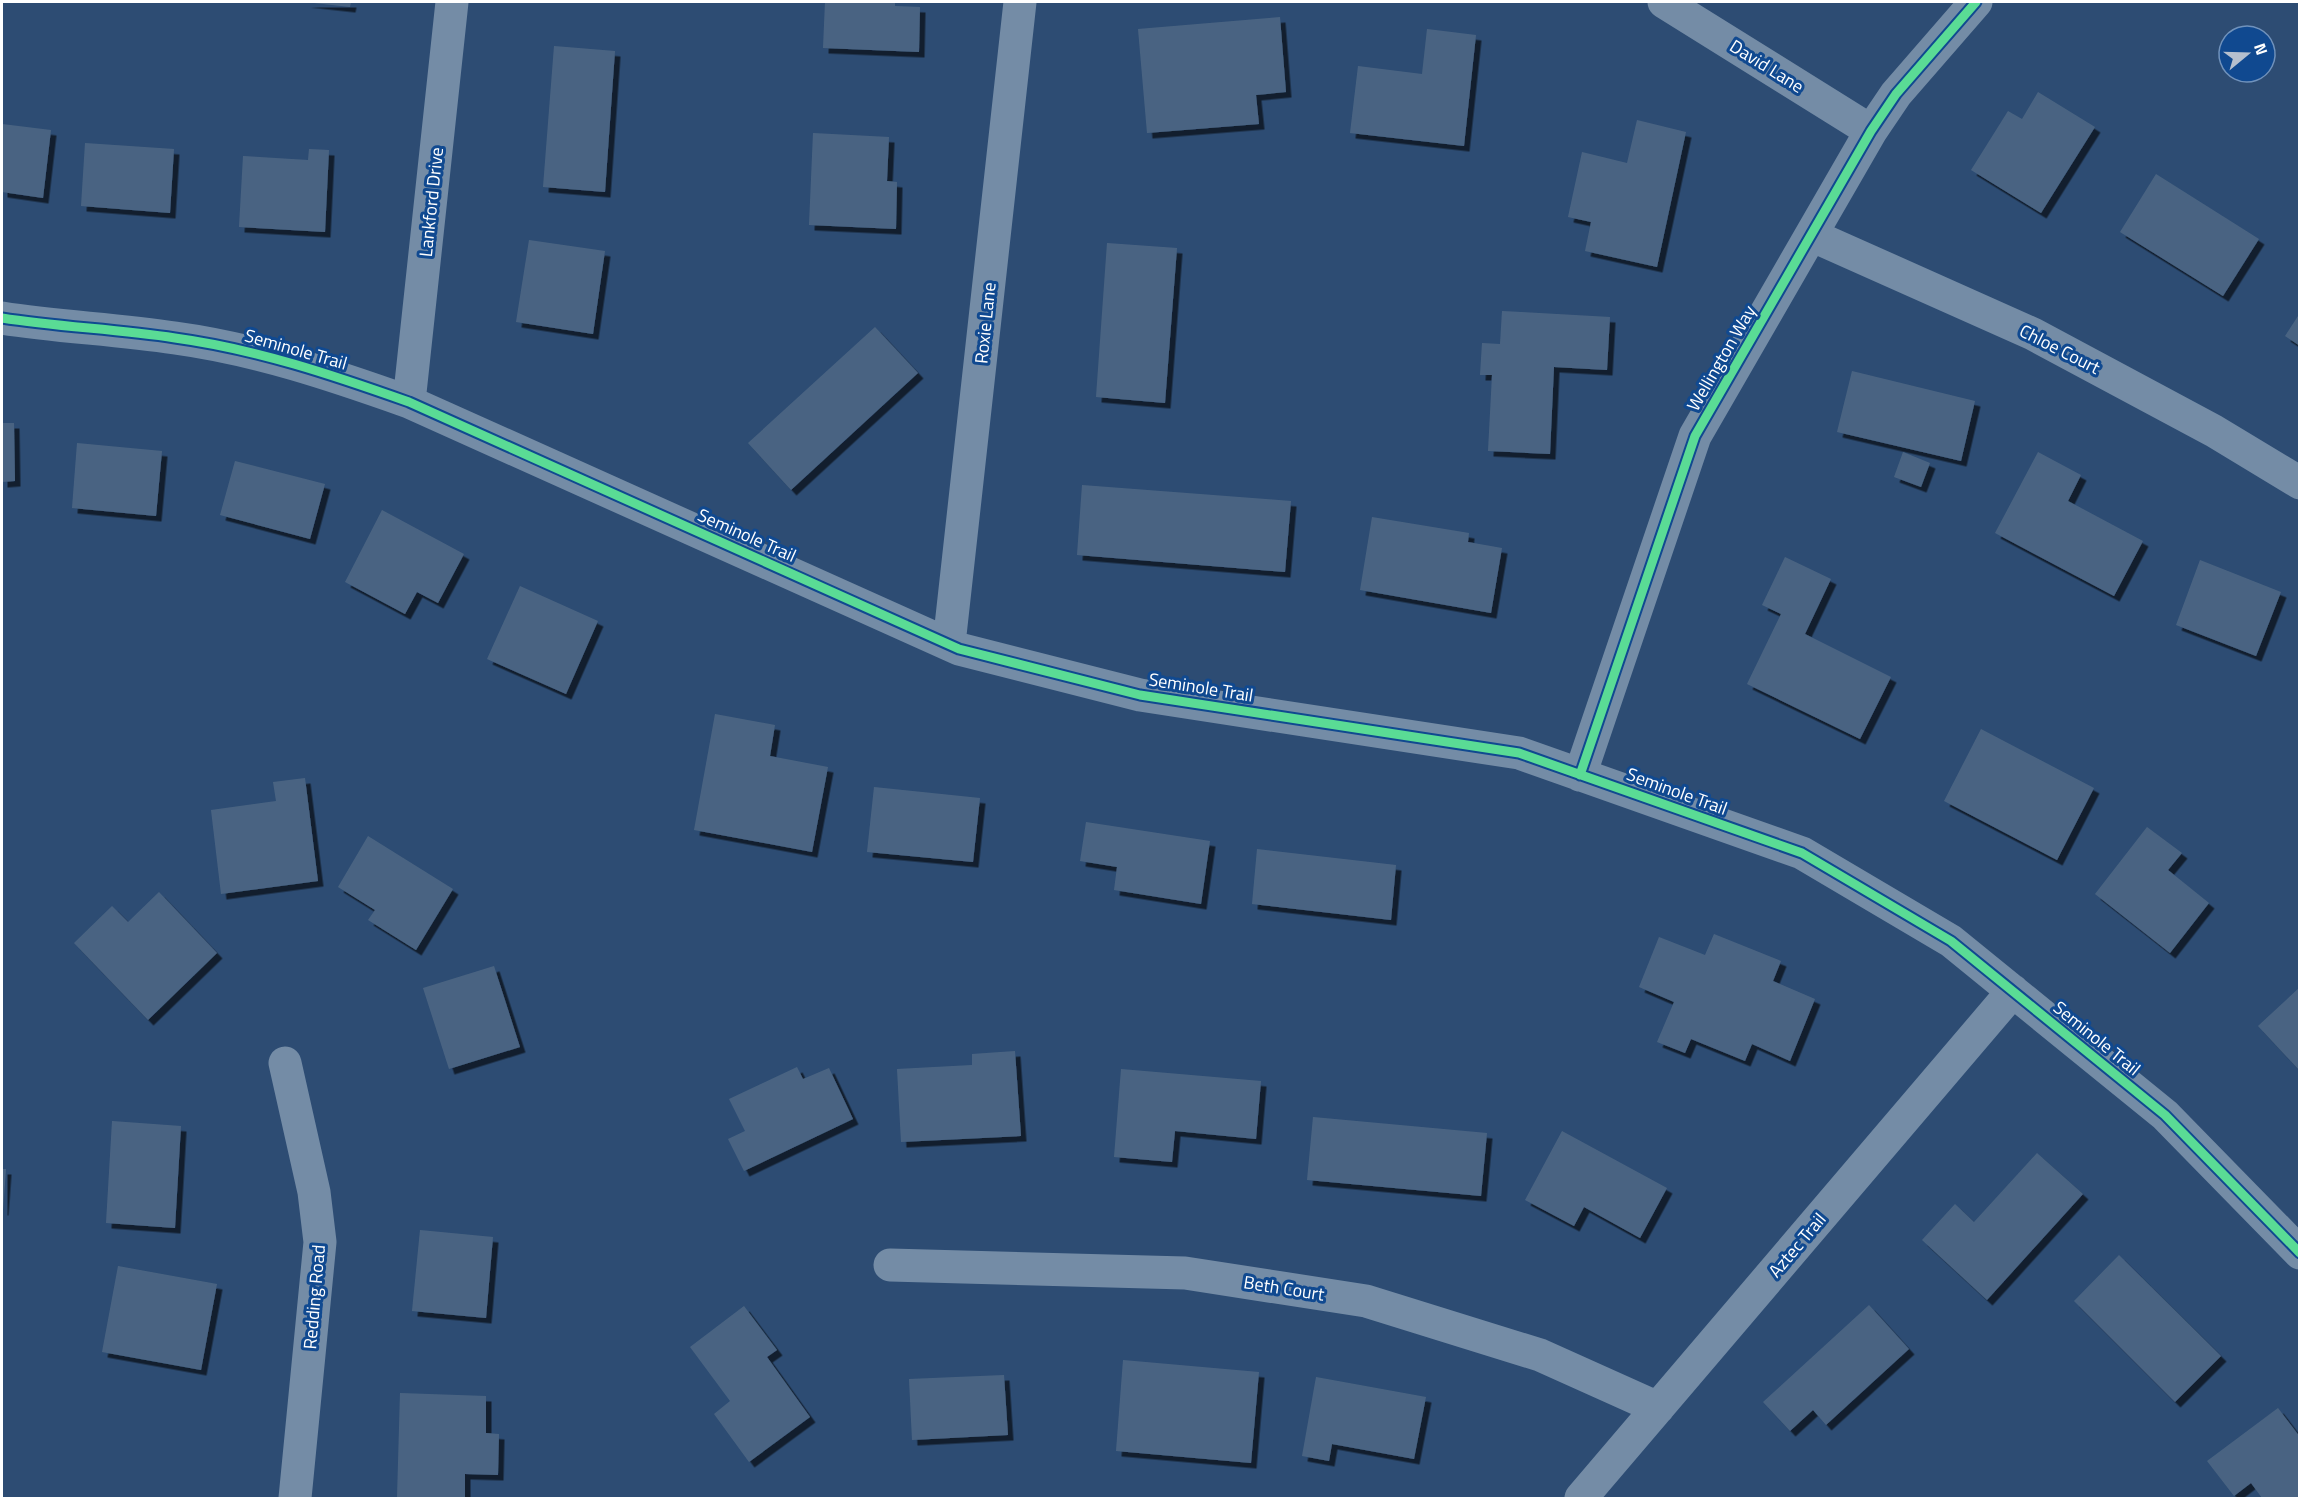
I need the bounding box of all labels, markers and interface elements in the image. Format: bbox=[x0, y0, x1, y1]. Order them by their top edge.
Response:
north arrow bbox=[2217, 24, 2277, 84]
street label: David Lane bbox=[1725, 33, 1809, 99]
text: N bbox=[2248, 40, 2274, 58]
street label: Lankford Drive bbox=[412, 146, 450, 258]
street label: Roxie Lane bbox=[967, 281, 1003, 365]
street label: Wellington Way bbox=[1680, 300, 1762, 416]
street label: Chloe Court bbox=[2015, 317, 2106, 381]
street label: Seminole Trail bbox=[242, 321, 350, 377]
street label: Seminole Trail bbox=[693, 501, 801, 569]
street label: Seminole Trail bbox=[1147, 665, 1255, 709]
street label: Seminole Trail bbox=[1623, 760, 1731, 822]
street label: Seminole Trail bbox=[2048, 994, 2146, 1082]
street label: Aztec Trail bbox=[1762, 1207, 1832, 1283]
street label: Redding Road bbox=[296, 1244, 332, 1350]
street label: Beth Court bbox=[1242, 1268, 1327, 1308]

